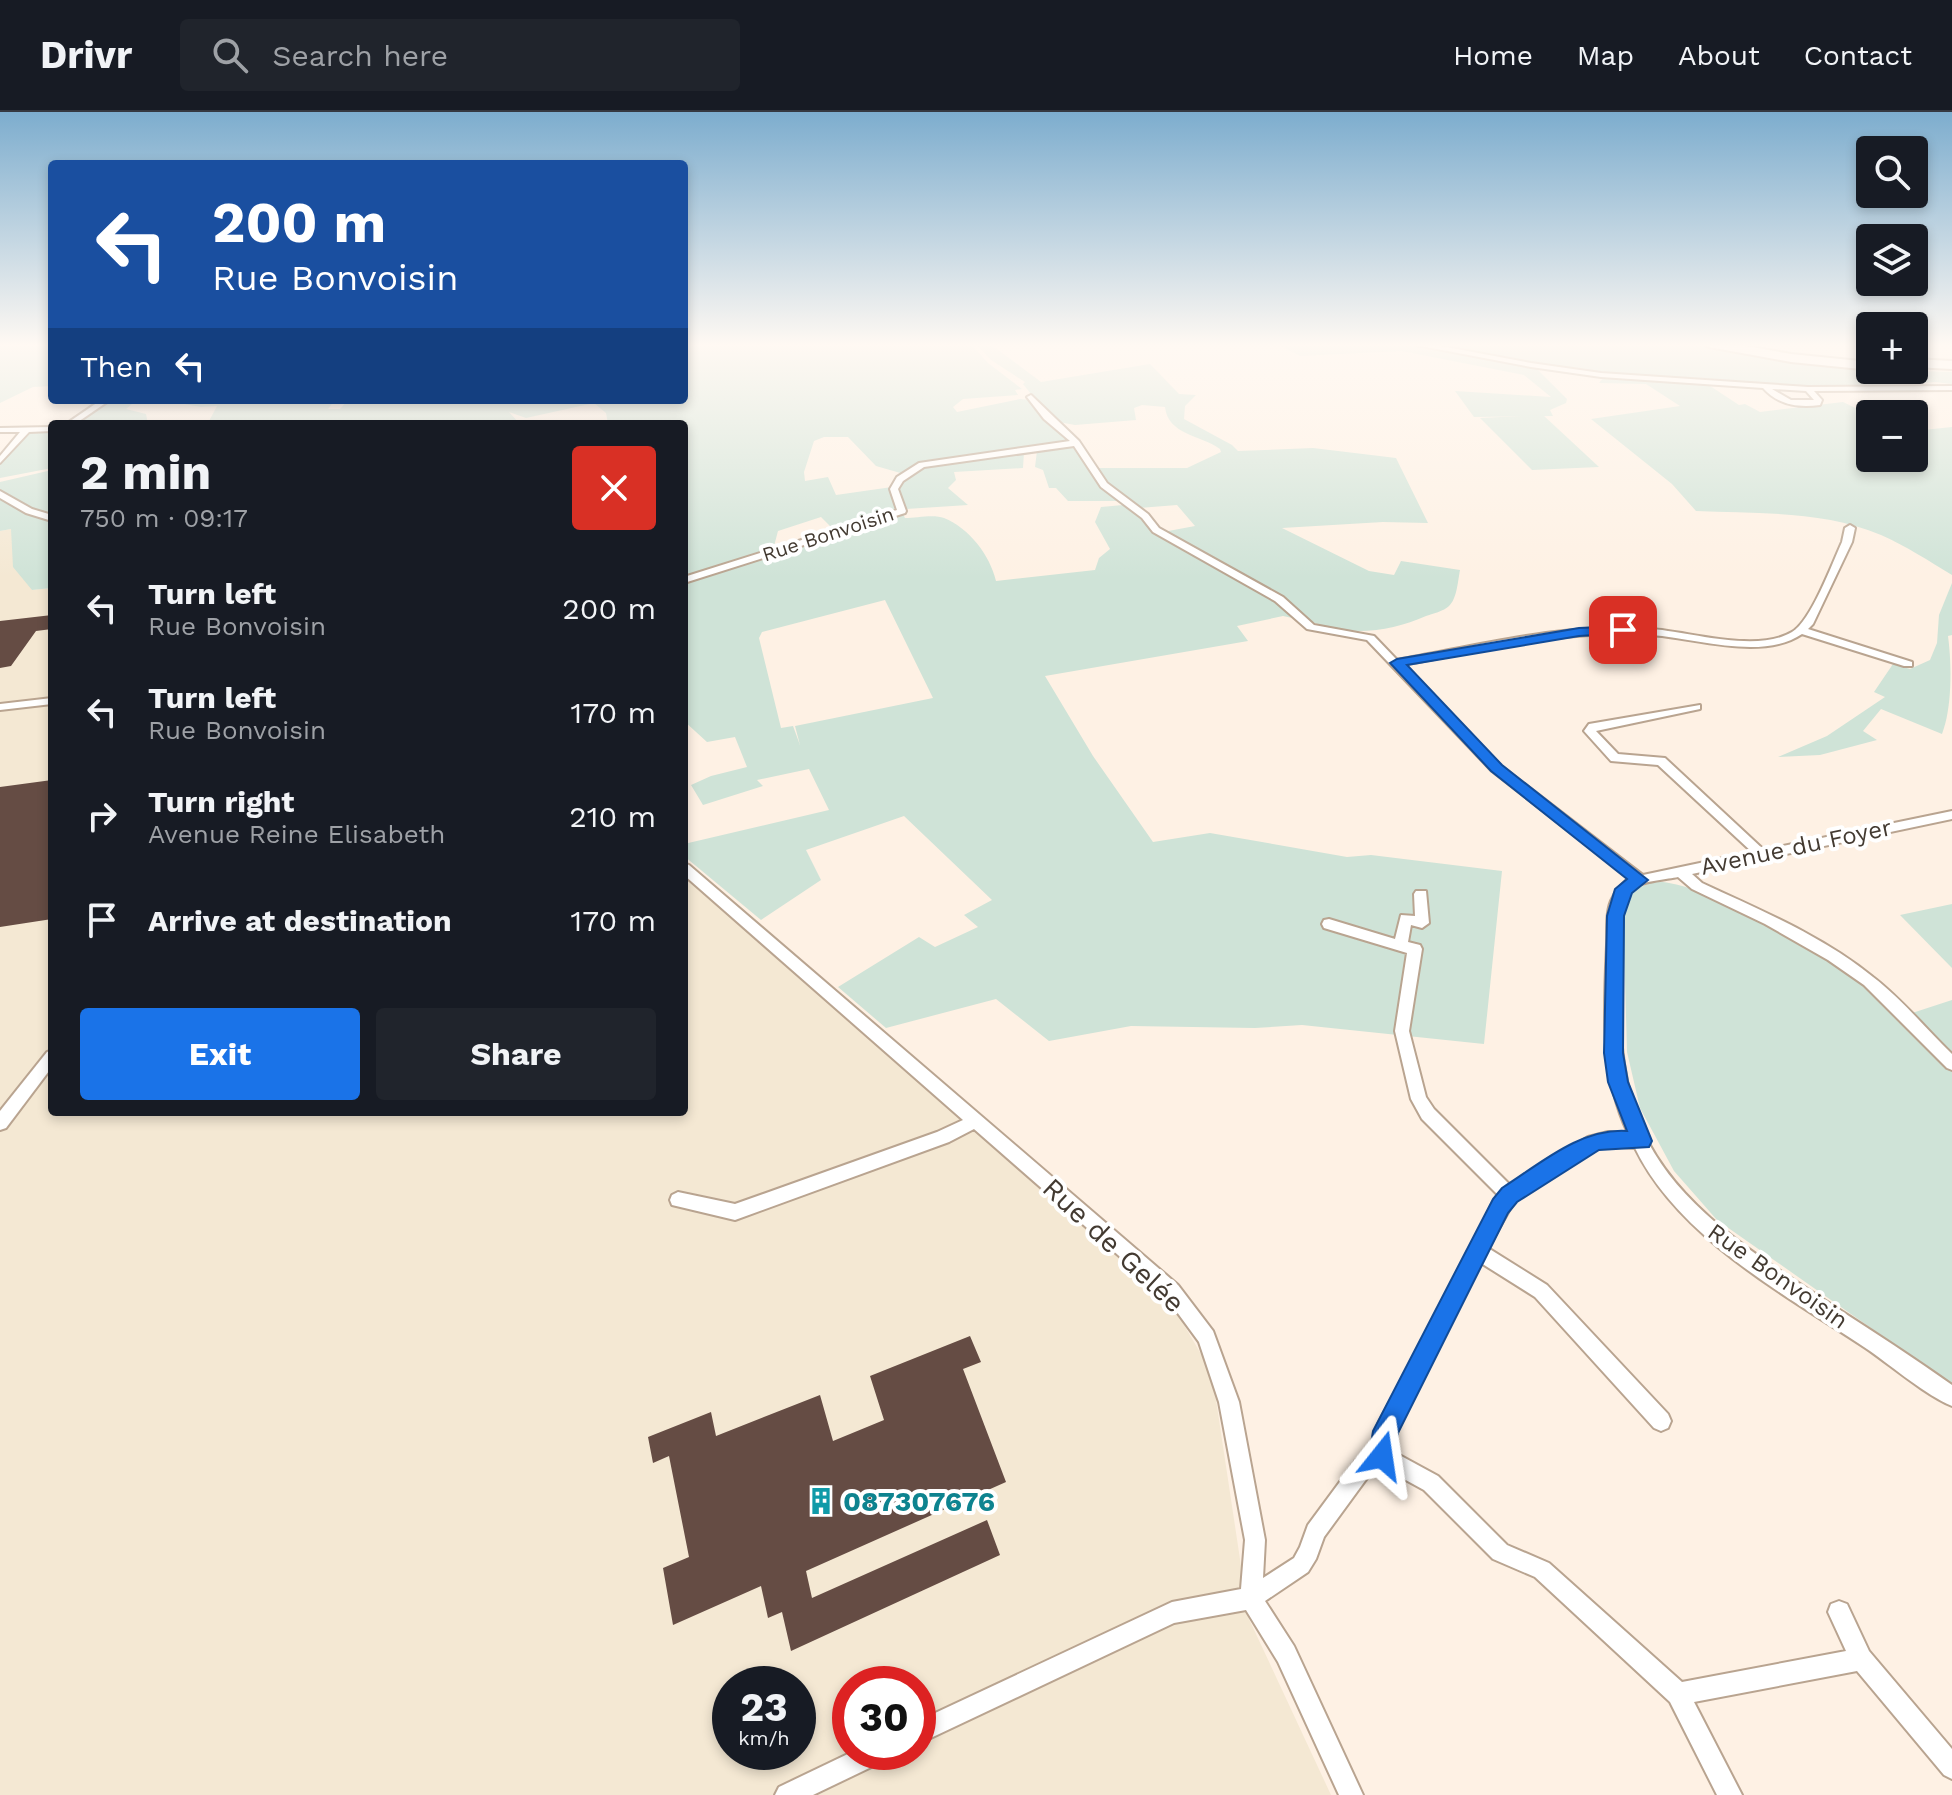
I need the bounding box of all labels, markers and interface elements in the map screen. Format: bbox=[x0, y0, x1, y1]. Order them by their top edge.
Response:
search box bbox=[180, 19, 740, 91]
text: Drivr bbox=[40, 33, 132, 77]
icon: search bbox=[208, 33, 252, 77]
text: Search here bbox=[272, 38, 448, 73]
text: Home bbox=[1453, 39, 1533, 72]
text: Map bbox=[1577, 39, 1634, 72]
text: About bbox=[1678, 39, 1760, 72]
text: Contact bbox=[1804, 39, 1912, 72]
map controls bbox=[1856, 136, 1928, 472]
button: search bbox=[1856, 136, 1928, 208]
text: 200 m bbox=[212, 190, 386, 256]
icon: left bbox=[80, 192, 184, 296]
button: layers bbox=[1856, 224, 1928, 296]
text: Rue Bonvoisin bbox=[212, 257, 458, 299]
button: + bbox=[1856, 312, 1928, 384]
icon: left bbox=[168, 344, 212, 388]
text: Then bbox=[80, 349, 152, 384]
button: − bbox=[1856, 400, 1928, 472]
text: 2 min bbox=[80, 444, 211, 501]
button: close bbox=[572, 446, 656, 530]
street label: Rue Bonvoisin bbox=[759, 501, 897, 567]
text: 750 m · 09:17 bbox=[80, 503, 248, 533]
text: Turn left bbox=[148, 576, 276, 611]
icon: left bbox=[80, 586, 124, 630]
text: 200 m bbox=[562, 591, 656, 626]
pin bbox=[1589, 596, 1657, 664]
icon: arrive bbox=[1601, 608, 1645, 652]
text: Rue Bonvoisin bbox=[148, 611, 326, 641]
text: Turn left bbox=[148, 680, 276, 715]
icon: left bbox=[80, 690, 124, 734]
text: 170 m bbox=[571, 695, 656, 730]
text: Rue Bonvoisin bbox=[148, 715, 326, 745]
text: Turn right bbox=[148, 784, 294, 819]
icon: right bbox=[80, 794, 124, 838]
text: 210 m bbox=[569, 799, 656, 834]
street label: Avenue du Foyer bbox=[1698, 813, 1894, 881]
text: Avenue Reine Elisabeth bbox=[148, 819, 445, 849]
icon: arrive bbox=[80, 898, 124, 942]
text: Arrive at destination bbox=[148, 903, 452, 938]
text: 170 m bbox=[571, 903, 656, 938]
button: Exit bbox=[80, 1008, 360, 1100]
button: Share bbox=[376, 1008, 656, 1100]
street label: Rue de Gelée bbox=[1036, 1171, 1191, 1319]
street label: Rue Bonvoisin bbox=[1703, 1217, 1853, 1335]
position arrow bbox=[1340, 1414, 1424, 1498]
place label: 087307676 bbox=[843, 1485, 995, 1518]
building icon: 087307676 bbox=[806, 1486, 836, 1516]
speed limit sign: 30 bbox=[832, 1666, 936, 1770]
text: 23 bbox=[740, 1684, 788, 1731]
text: km/h bbox=[738, 1726, 790, 1750]

